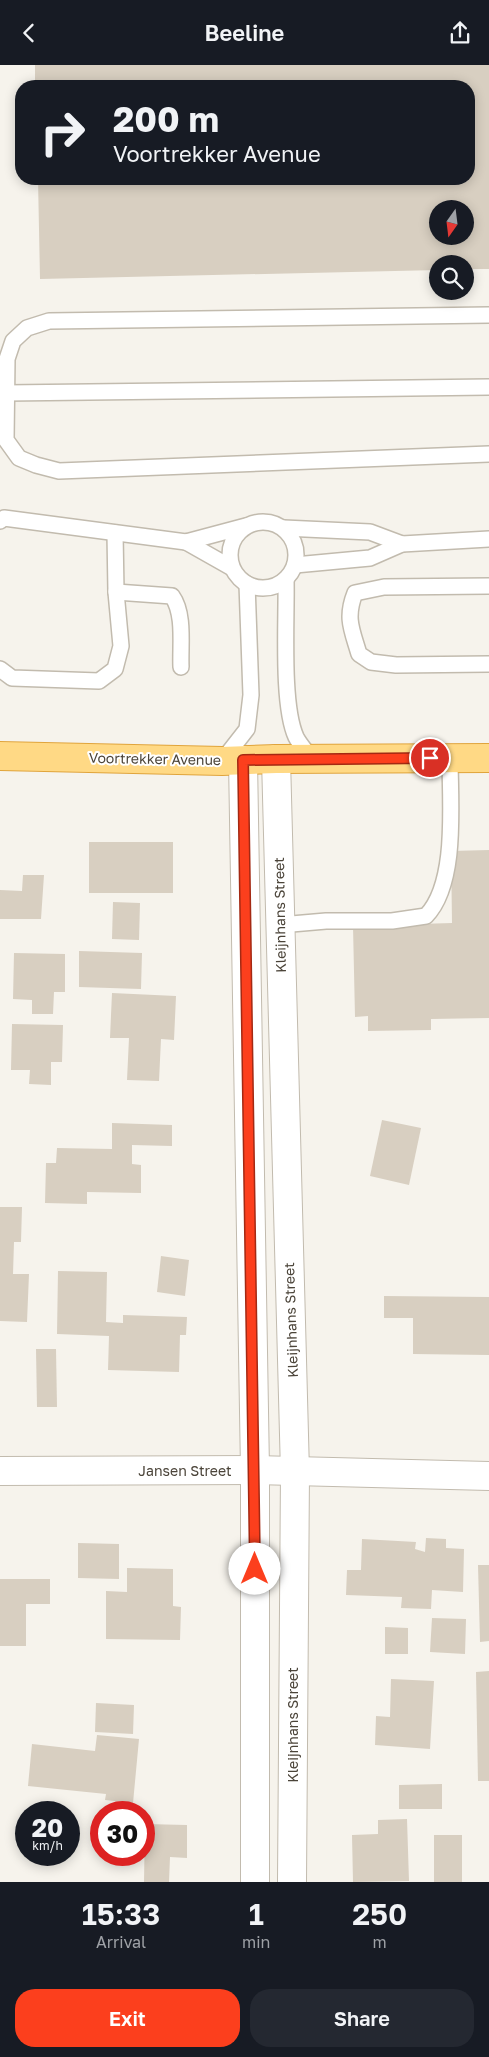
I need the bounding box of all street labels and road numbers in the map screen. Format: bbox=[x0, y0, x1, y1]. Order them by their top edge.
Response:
street label: Voortrekker Avenue bbox=[89, 749, 221, 768]
street label: Kleijnhans Street bbox=[270, 857, 289, 973]
street label: Kleijnhans Street bbox=[280, 1262, 301, 1378]
street label: Jansen Street bbox=[138, 1462, 232, 1479]
street label: Kleijnhans Street bbox=[284, 1667, 301, 1783]

